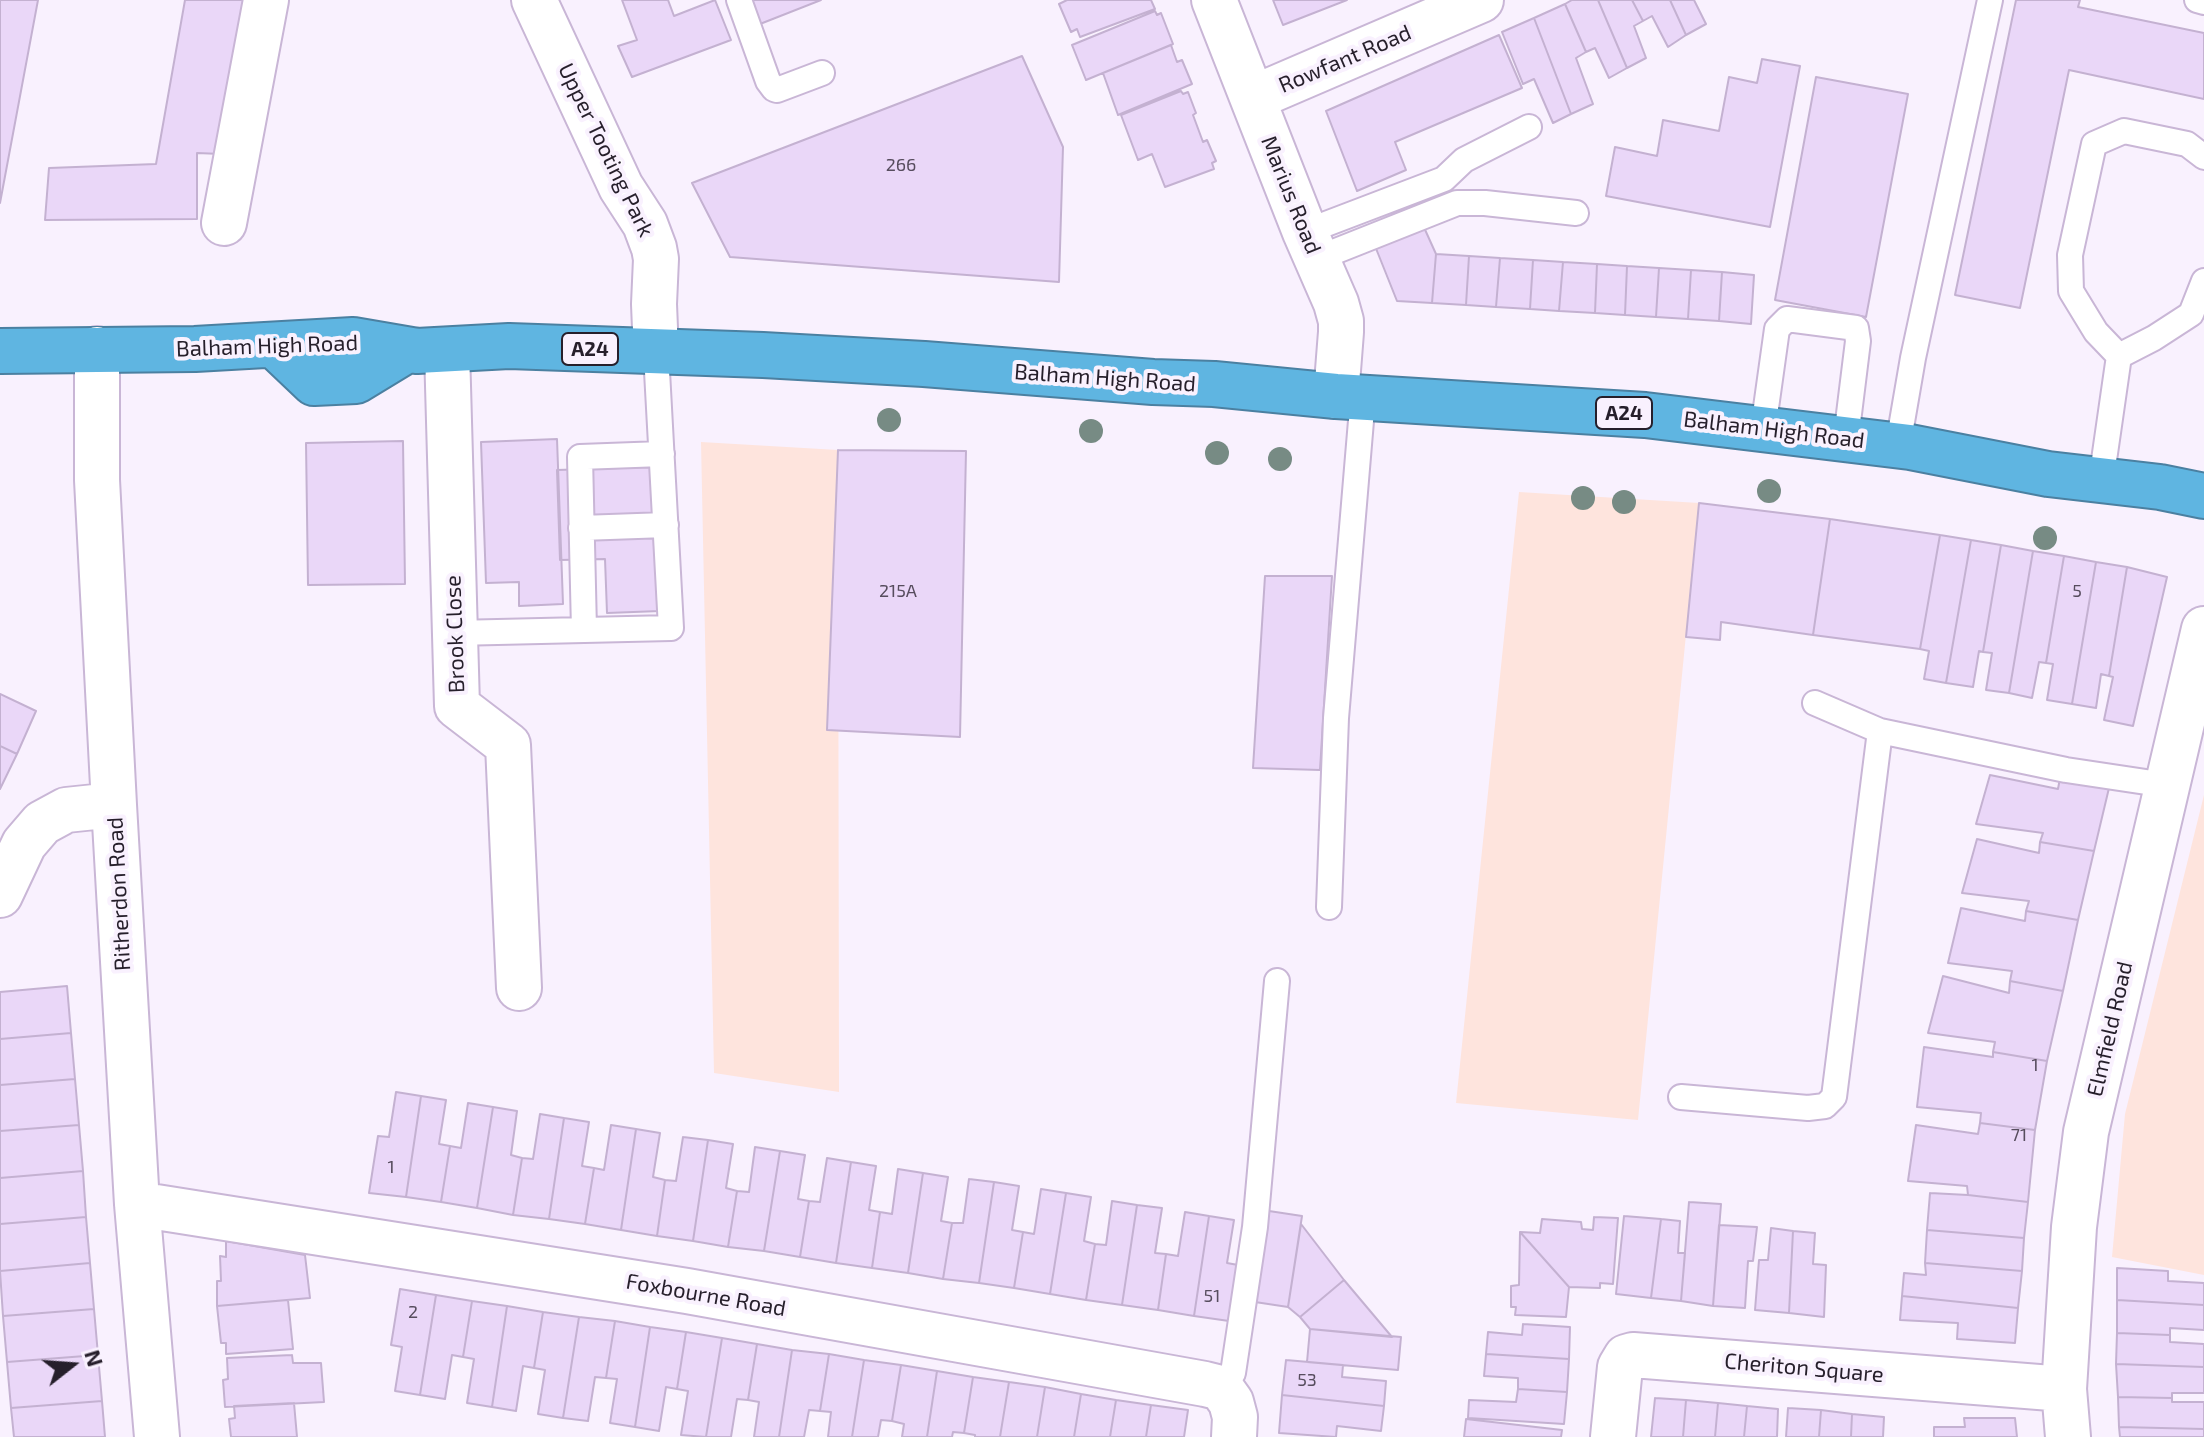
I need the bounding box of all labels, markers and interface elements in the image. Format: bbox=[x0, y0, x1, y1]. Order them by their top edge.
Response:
street label: Rowfant Road bbox=[1275, 19, 1415, 99]
street label: Upper Tooting Park bbox=[553, 59, 659, 241]
street label: Marius Road bbox=[1255, 132, 1327, 258]
house number: 266 bbox=[886, 154, 916, 176]
street label: Balham High Road bbox=[176, 330, 358, 362]
road number: A24 bbox=[562, 333, 618, 365]
street label: Balham High Road bbox=[1013, 358, 1197, 398]
road number: A24 bbox=[1596, 397, 1652, 429]
street label: Balham High Road bbox=[1682, 406, 1866, 454]
street label: Brook Close bbox=[440, 575, 470, 693]
house number: 215A bbox=[879, 580, 917, 602]
house number: 5 bbox=[2072, 580, 2082, 602]
street label: Ritherdon Road bbox=[102, 816, 136, 972]
street label: Elmfield Road bbox=[2082, 959, 2138, 1099]
house number: 1 bbox=[2031, 1054, 2039, 1076]
house number: 71 bbox=[2011, 1124, 2027, 1146]
house number: 1 bbox=[387, 1156, 395, 1178]
street label: Foxbourne Road bbox=[624, 1268, 788, 1322]
house number: 51 bbox=[1204, 1285, 1220, 1307]
house number: 2 bbox=[408, 1301, 418, 1323]
north arrow bbox=[32, 1325, 112, 1405]
text: N bbox=[80, 1347, 110, 1369]
street label: Cheriton Square bbox=[1723, 1348, 1885, 1388]
house number: 53 bbox=[1297, 1369, 1317, 1391]

